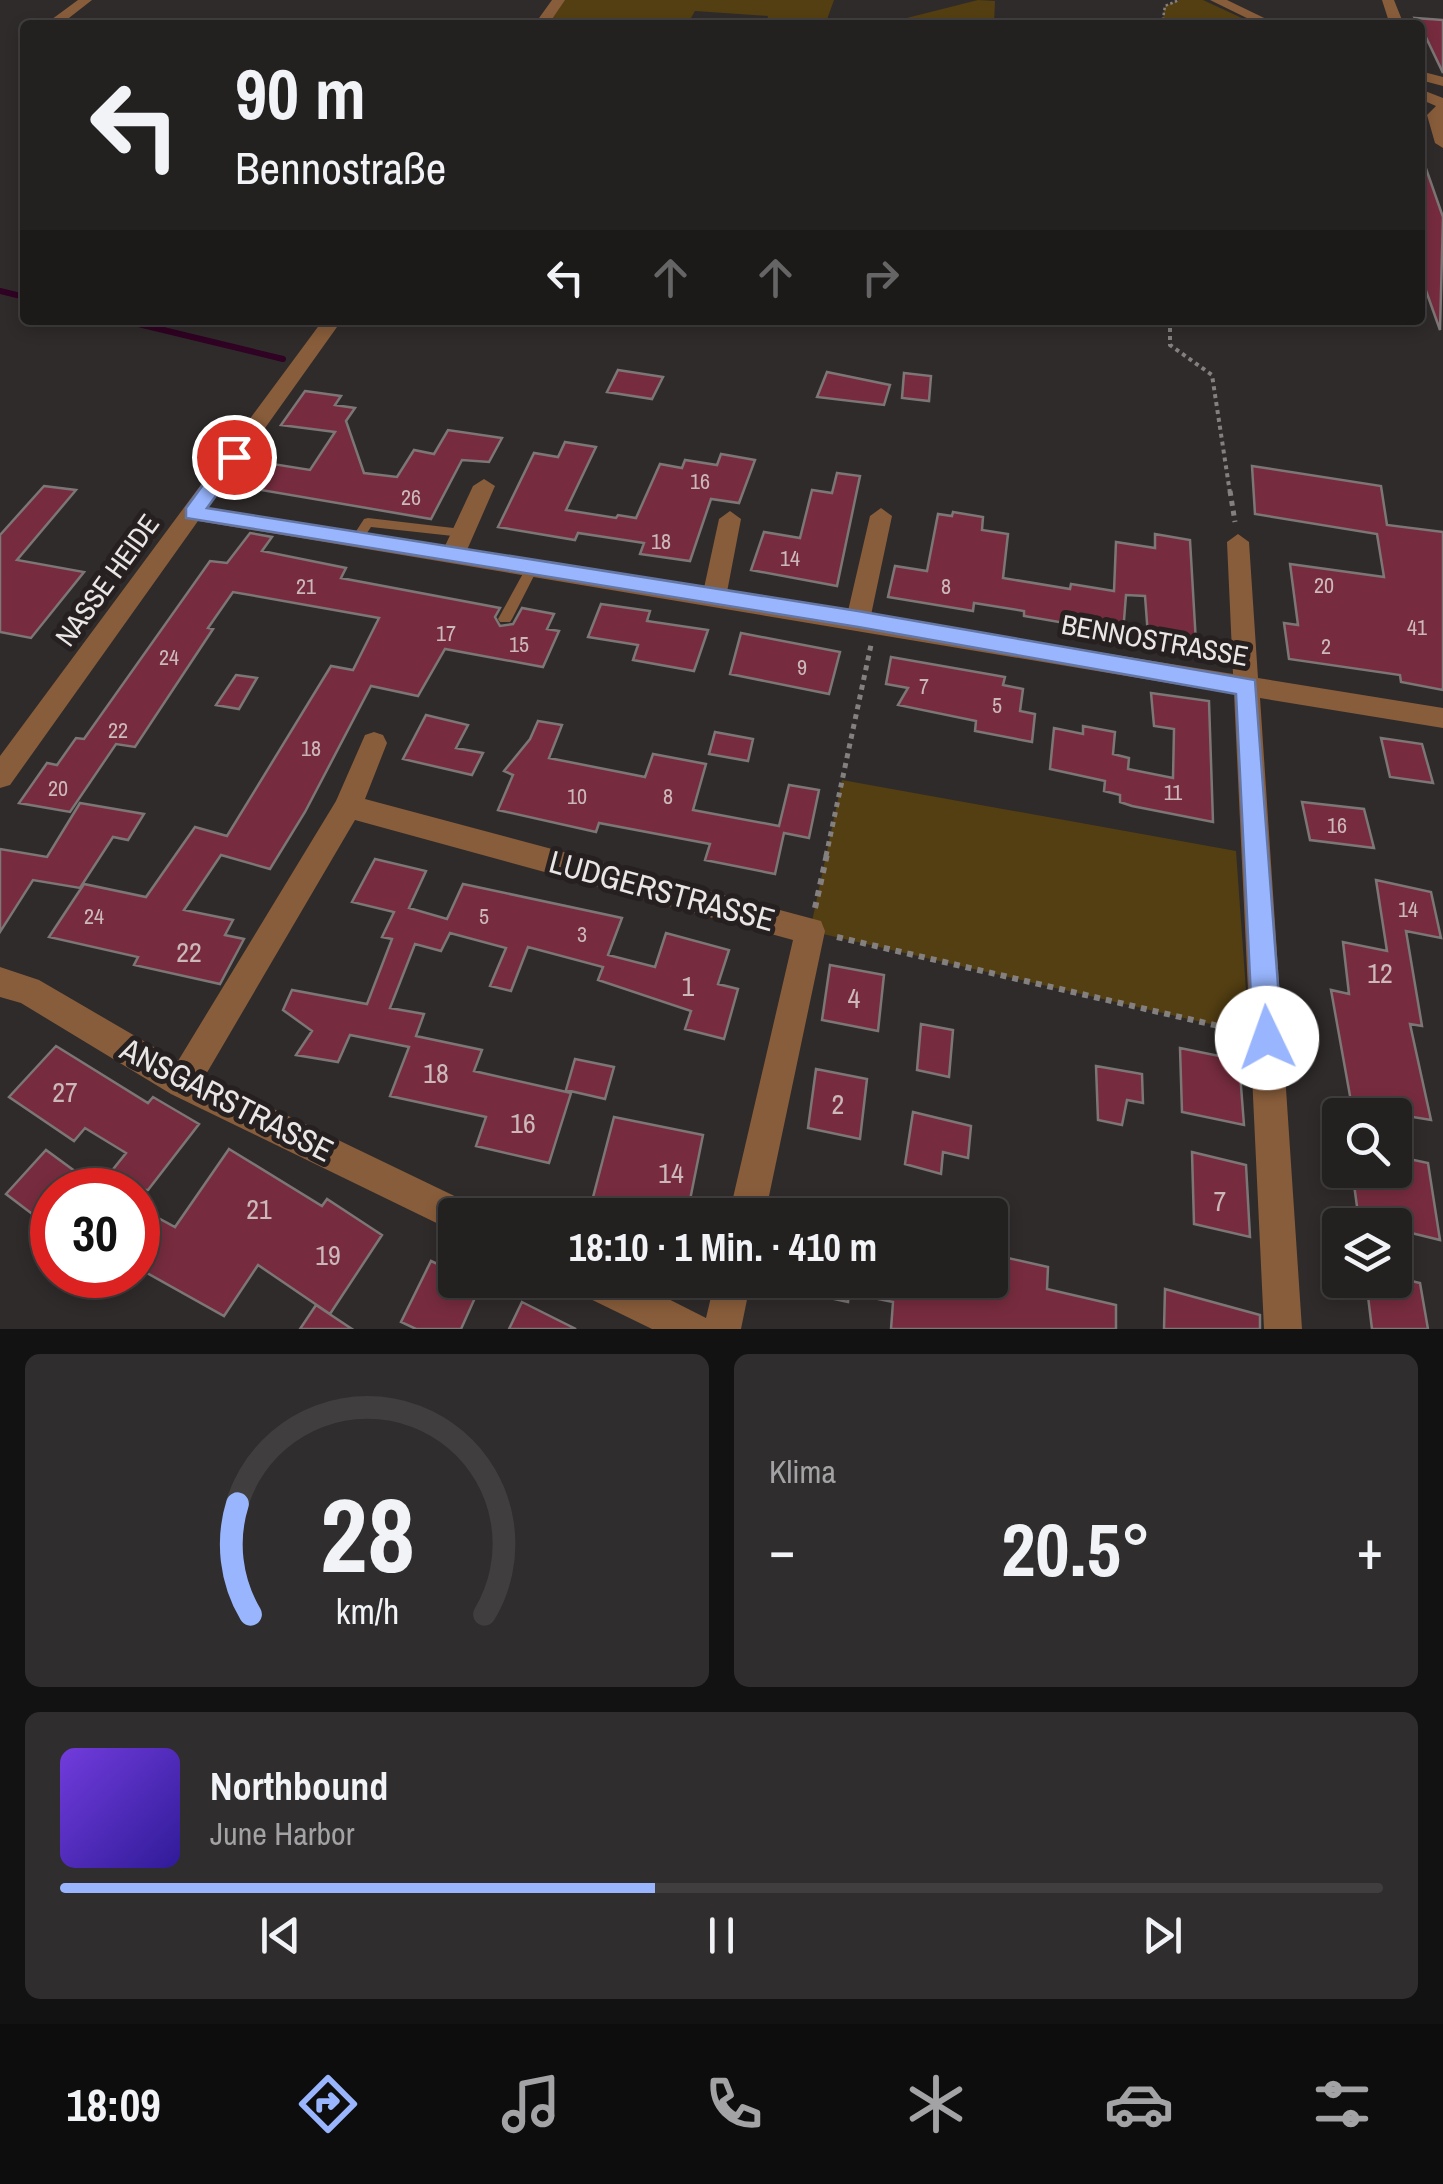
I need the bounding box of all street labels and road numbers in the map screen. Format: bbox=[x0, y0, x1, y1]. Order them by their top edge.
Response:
street label: NASSE HEIDE bbox=[46, 506, 168, 654]
street label: BENNOSTRASSE bbox=[1059, 605, 1251, 675]
street label: LUDGERSTRASSE bbox=[545, 840, 780, 941]
street label: ANSGARSTRASSE bbox=[113, 1027, 341, 1172]

